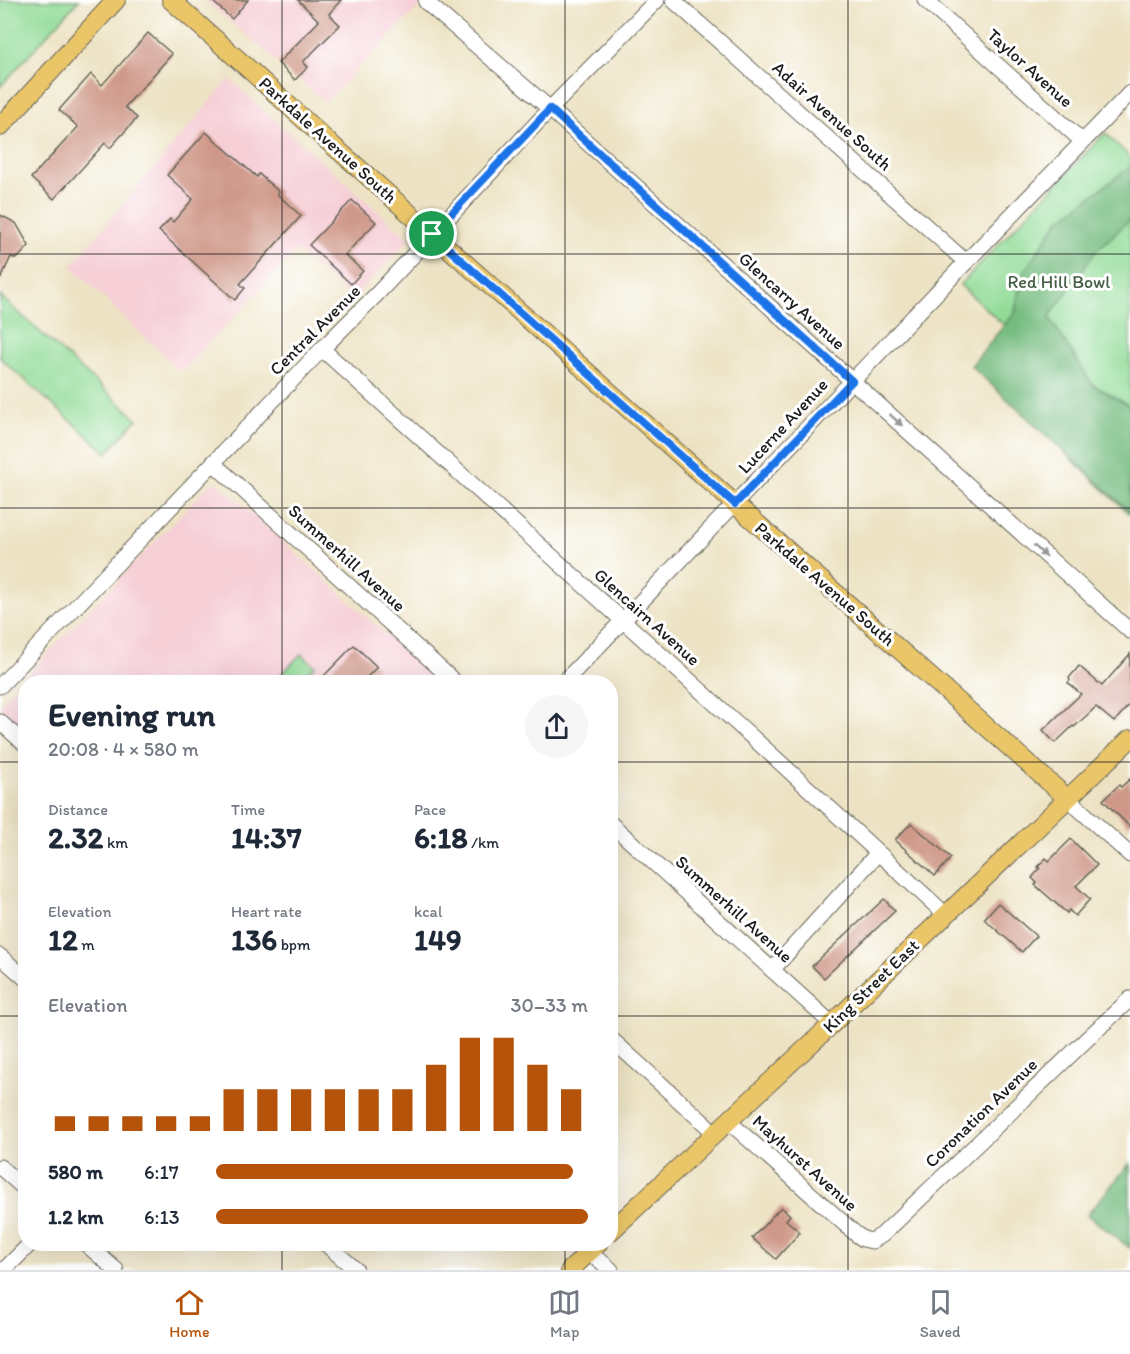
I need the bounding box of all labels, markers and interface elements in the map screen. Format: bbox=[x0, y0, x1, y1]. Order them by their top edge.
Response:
street label: Taylor Avenue bbox=[983, 24, 1077, 112]
street label: Adair Avenue South bbox=[768, 57, 896, 175]
street label: Parkdale Avenue South bbox=[254, 72, 402, 208]
pin bbox=[406, 208, 457, 259]
icon: arrive bbox=[415, 217, 448, 250]
street label: Glencarry Avenue bbox=[734, 247, 850, 355]
park label: Red Hill Bowl bbox=[1008, 271, 1110, 293]
street label: Central Avenue bbox=[265, 280, 365, 380]
street label: Lucerne Avenue bbox=[733, 374, 833, 478]
one-way arrow bbox=[888, 413, 903, 427]
street label: Summerhill Avenue bbox=[284, 500, 410, 616]
street label: Parkdale Avenue South bbox=[751, 517, 899, 651]
one-way arrow bbox=[1033, 544, 1048, 558]
street label: Glencairn Avenue bbox=[589, 564, 705, 670]
text: Evening run bbox=[48, 695, 215, 734]
button: share bbox=[525, 695, 588, 758]
text: 20:08 · 4 × 580 m bbox=[48, 737, 199, 761]
text: Distance bbox=[48, 800, 108, 819]
text: Time bbox=[231, 800, 265, 819]
text: Pace bbox=[414, 800, 446, 819]
text: 2.32 bbox=[48, 819, 103, 856]
text: 14:37 bbox=[231, 819, 302, 856]
text: 6:18 bbox=[414, 819, 468, 856]
text: km bbox=[103, 833, 128, 852]
text: /km bbox=[468, 833, 499, 852]
street label: Summerhill Avenue bbox=[671, 851, 797, 967]
text: Elevation bbox=[48, 902, 112, 921]
text: Heart rate bbox=[231, 902, 302, 921]
text: kcal bbox=[414, 902, 442, 921]
text: 12 bbox=[48, 921, 78, 958]
text: 136 bbox=[231, 921, 277, 958]
text: 149 bbox=[414, 921, 462, 958]
street label: King Street East bbox=[818, 934, 924, 1038]
text: m bbox=[78, 935, 95, 954]
text: bpm bbox=[277, 935, 310, 954]
text: Elevation bbox=[48, 993, 127, 1017]
text: 30–33 m bbox=[511, 993, 588, 1017]
street label: Coronation Avenue bbox=[920, 1054, 1042, 1172]
street label: Mayhurst Avenue bbox=[748, 1110, 862, 1216]
text: 580 m bbox=[48, 1160, 103, 1184]
text: 6:17 bbox=[144, 1160, 179, 1184]
text: 1.2 km bbox=[48, 1205, 104, 1229]
text: 6:13 bbox=[144, 1205, 180, 1229]
tab: Home bbox=[169, 1286, 210, 1341]
tab: Map bbox=[548, 1286, 581, 1341]
tab: Saved bbox=[920, 1286, 961, 1341]

